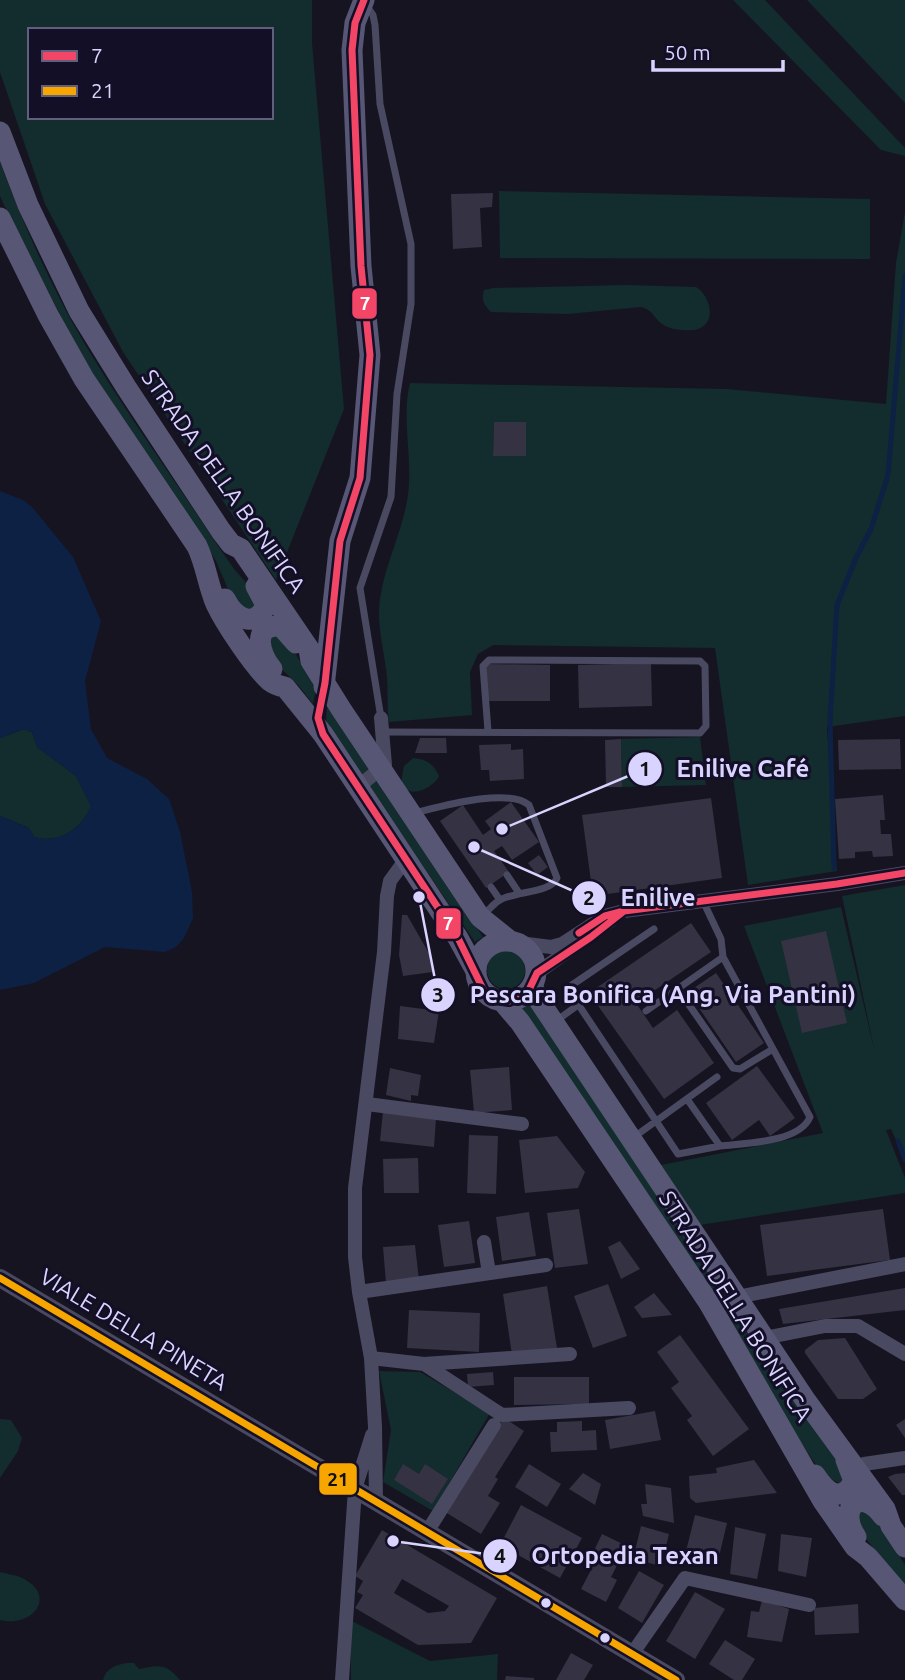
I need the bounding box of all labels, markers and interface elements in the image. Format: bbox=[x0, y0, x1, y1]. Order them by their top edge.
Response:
legend bbox=[28, 28, 273, 119]
scale bar bbox=[653, 28, 782, 72]
text: 50 m bbox=[664, 40, 711, 64]
text: 7 bbox=[91, 43, 103, 67]
text: 21 bbox=[91, 78, 115, 102]
line badge: 7 bbox=[351, 287, 378, 320]
text: 7 bbox=[360, 292, 370, 314]
street label: STRADA DELLA BONIFICA bbox=[137, 365, 311, 597]
callout: Enilive Café bbox=[627, 746, 823, 791]
text: Enilive Café bbox=[677, 755, 809, 782]
text: 1 bbox=[639, 756, 651, 780]
callout: Enilive bbox=[571, 876, 709, 921]
text: Enilive bbox=[620, 884, 696, 911]
text: 2 bbox=[583, 885, 595, 909]
line badge: 7 bbox=[435, 907, 462, 940]
text: 7 bbox=[443, 912, 453, 934]
callout: Pescara Bonifica (Ang. Via Pantini) bbox=[420, 972, 870, 1017]
text: Pescara Bonifica (Ang. Via Pantini) bbox=[470, 981, 856, 1008]
text: 3 bbox=[432, 982, 444, 1006]
street label: STRADA DELLA BONIFICA bbox=[655, 1186, 817, 1426]
street label: VIALE DELLA PINETA bbox=[36, 1263, 232, 1395]
line badge: 21 bbox=[318, 1462, 358, 1496]
text: 21 bbox=[327, 1468, 349, 1490]
callout: Ortopedia Texan bbox=[483, 1533, 733, 1578]
text: Ortopedia Texan bbox=[531, 1542, 719, 1569]
text: 4 bbox=[494, 1543, 506, 1567]
unlabelled marker bbox=[539, 1596, 553, 1610]
unlabelled marker bbox=[598, 1631, 612, 1645]

